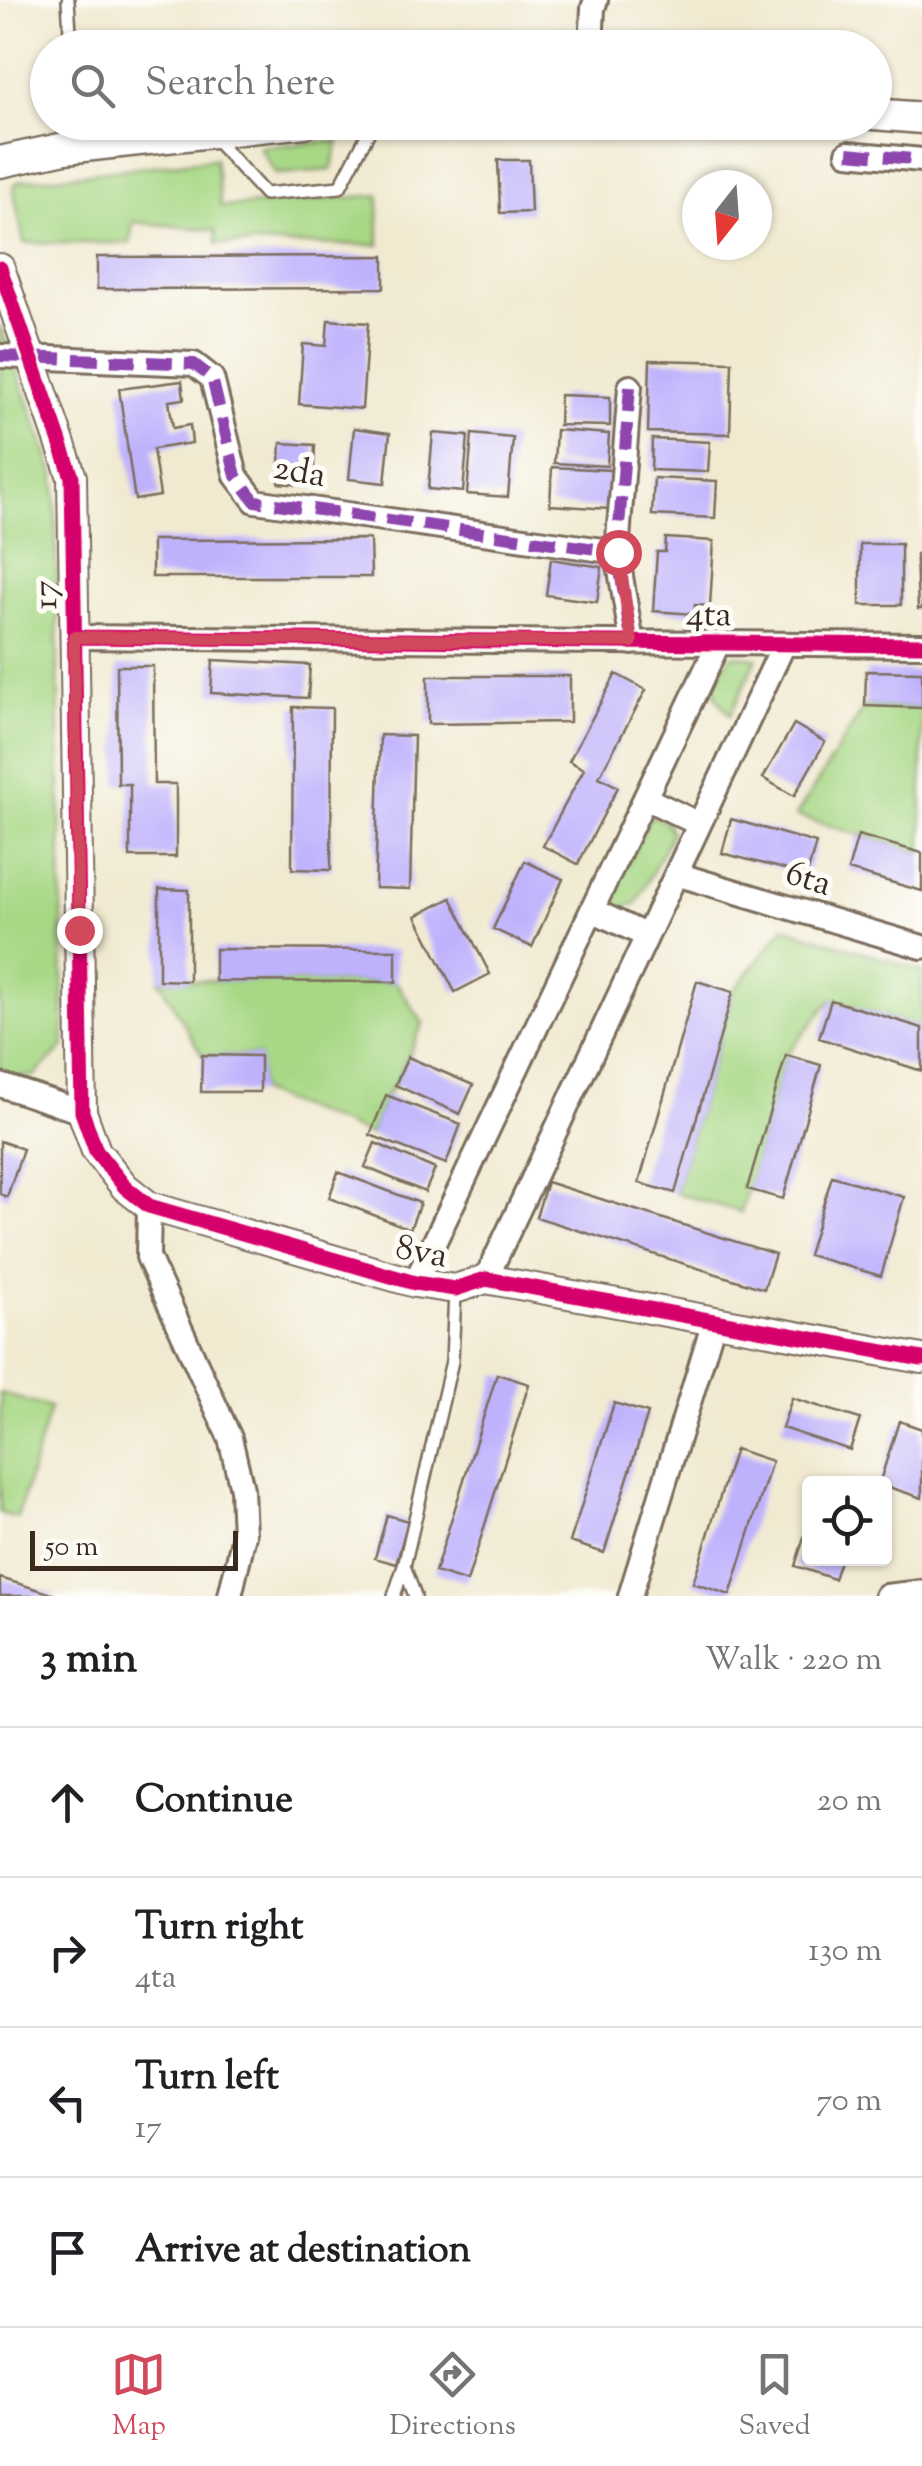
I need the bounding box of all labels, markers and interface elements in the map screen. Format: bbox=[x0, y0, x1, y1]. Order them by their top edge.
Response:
search box bbox=[30, 30, 892, 140]
icon: search bbox=[65, 58, 120, 113]
text: Search here bbox=[145, 58, 336, 112]
north arrow bbox=[682, 170, 772, 260]
street label: 2da bbox=[269, 444, 330, 503]
route start bbox=[596, 530, 642, 576]
street label: 17 bbox=[22, 580, 73, 610]
street label: 4ta bbox=[686, 591, 732, 642]
street label: 6ta bbox=[779, 849, 837, 911]
route end bbox=[57, 908, 103, 954]
street label: 8va bbox=[391, 1223, 452, 1283]
map controls bbox=[802, 1476, 892, 1566]
button: locate bbox=[802, 1476, 892, 1566]
scale bar bbox=[30, 1526, 238, 1570]
text: 50 m bbox=[45, 1528, 99, 1568]
text: 3 min bbox=[40, 1631, 137, 1691]
text: Walk · 220 m bbox=[705, 1638, 882, 1684]
icon: ahead bbox=[40, 1775, 95, 1830]
text: Continue bbox=[135, 1775, 293, 1829]
text: 20 m bbox=[817, 1779, 882, 1825]
text: Turn right bbox=[135, 1902, 303, 1956]
icon: right bbox=[40, 1925, 95, 1980]
text: 130 m bbox=[808, 1929, 882, 1975]
text: 4ta bbox=[135, 1956, 177, 2002]
text: Turn left bbox=[135, 2052, 279, 2106]
icon: left bbox=[40, 2075, 95, 2130]
text: 70 m bbox=[816, 2079, 882, 2125]
text: 17 bbox=[135, 2106, 162, 2152]
icon: arrive bbox=[40, 2225, 95, 2280]
text: Arrive at destination bbox=[135, 2225, 471, 2279]
tab: Map bbox=[111, 2347, 166, 2447]
tab: Directions bbox=[389, 2347, 516, 2447]
tab: Saved bbox=[739, 2347, 811, 2447]

